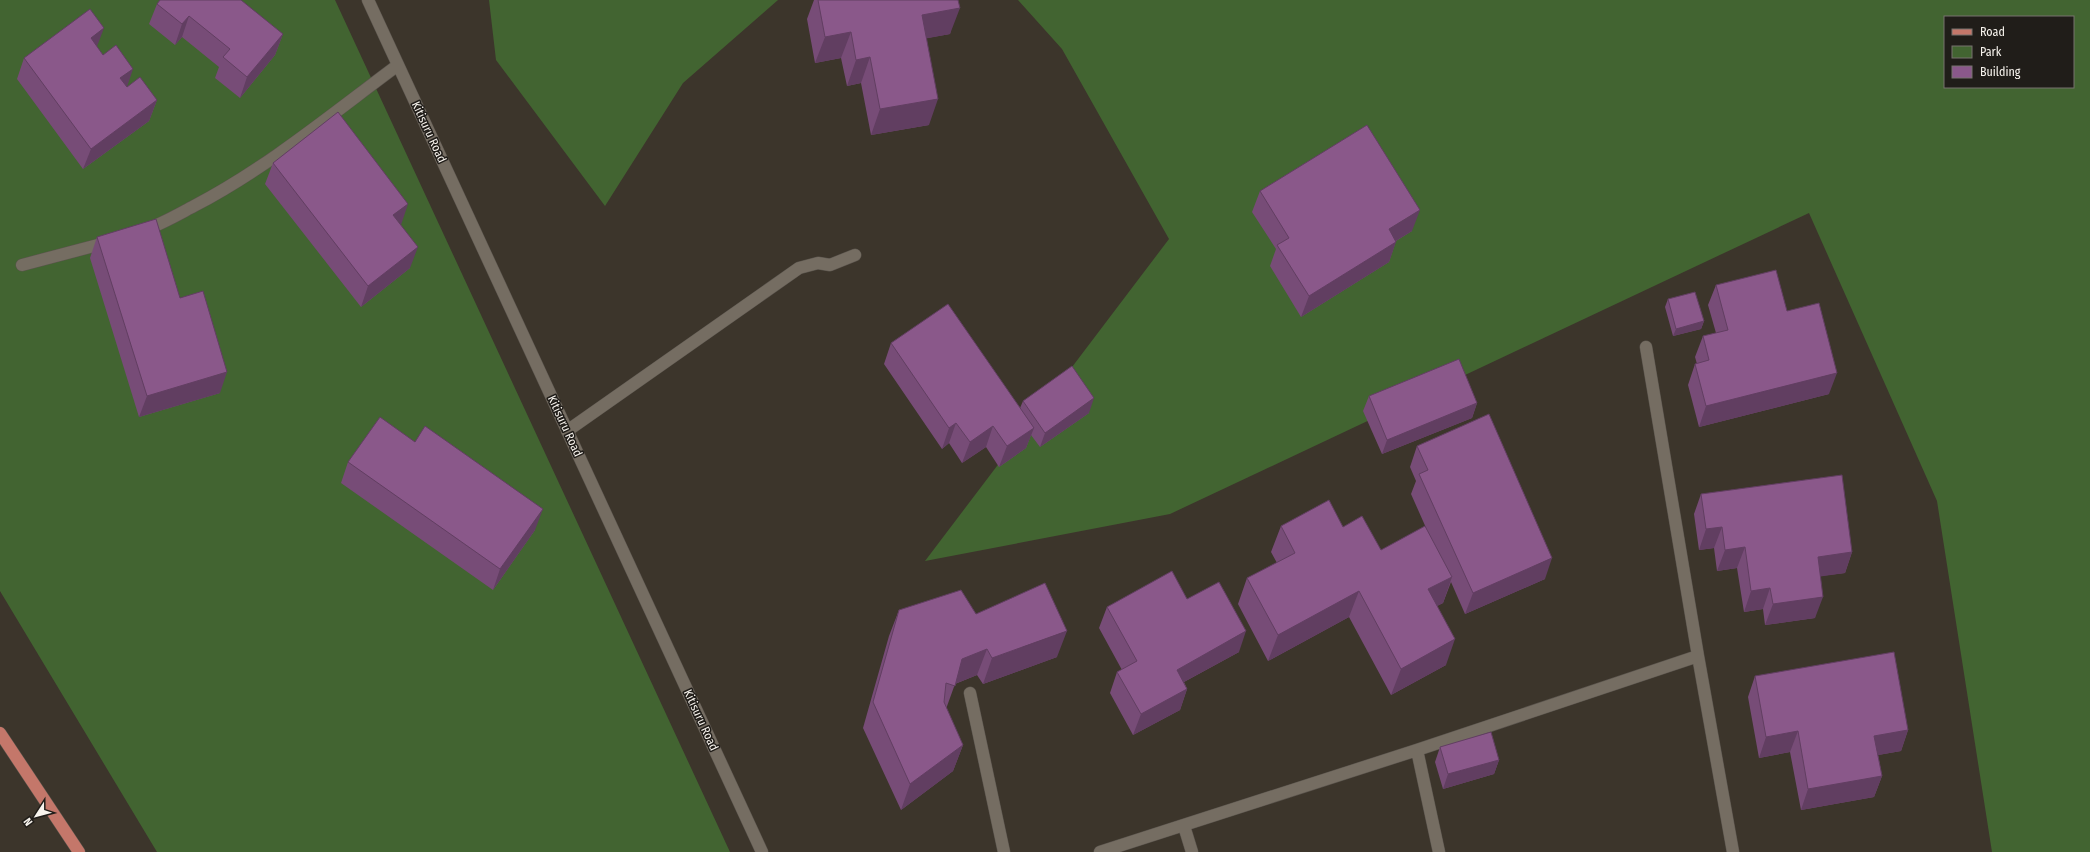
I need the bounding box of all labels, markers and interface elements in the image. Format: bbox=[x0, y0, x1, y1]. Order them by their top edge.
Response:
legend bbox=[1944, 16, 2074, 88]
text: Road bbox=[1980, 25, 2005, 39]
text: Park bbox=[1980, 45, 2002, 59]
text: Building bbox=[1980, 65, 2021, 79]
street label: Kitisuru Road bbox=[409, 99, 449, 165]
street label: Kitisuru Road bbox=[545, 393, 585, 459]
street label: Kitisuru Road bbox=[681, 687, 721, 753]
north arrow bbox=[16, 796, 56, 836]
text: N bbox=[21, 815, 36, 828]

